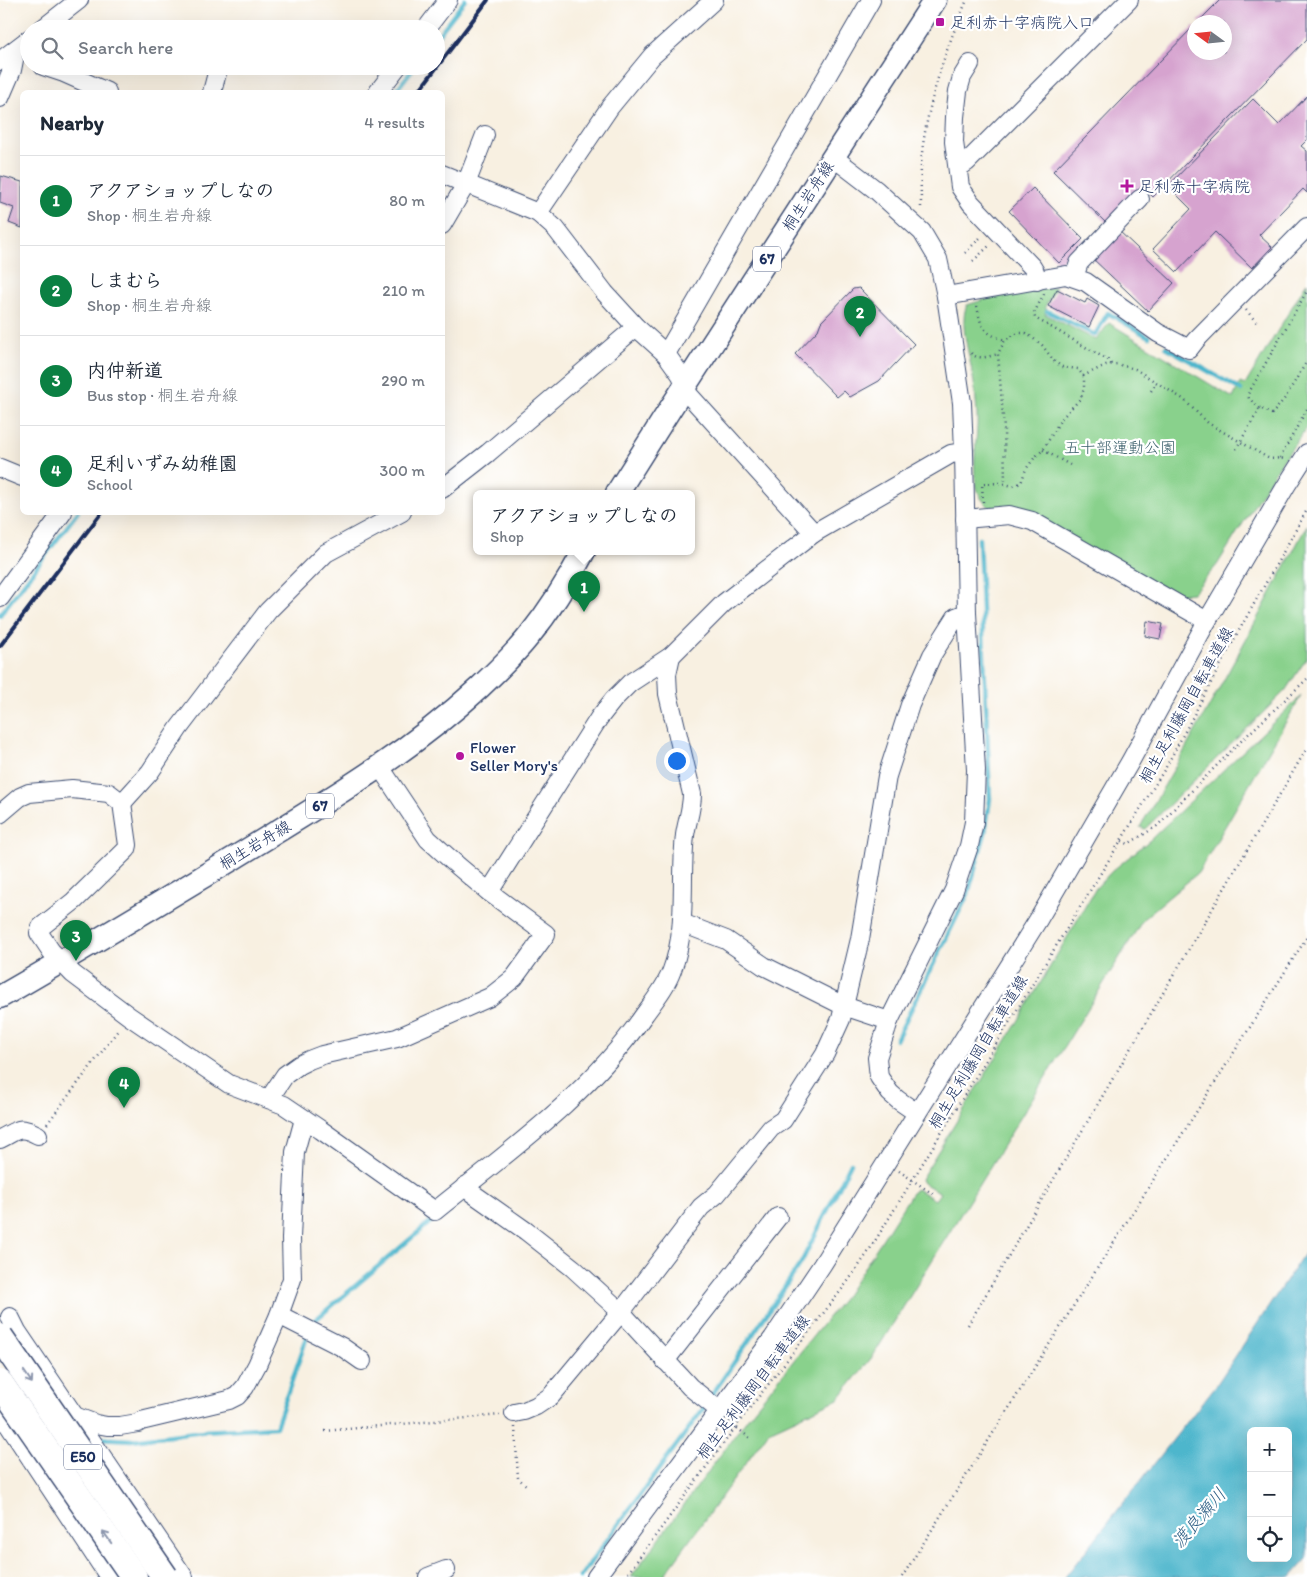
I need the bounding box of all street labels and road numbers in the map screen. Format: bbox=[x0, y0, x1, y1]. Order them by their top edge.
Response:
street label: 桐生岩舟線 bbox=[778, 157, 838, 235]
road number: 67 bbox=[753, 246, 781, 272]
street label: 桐生足利藤岡自転車道線 bbox=[1135, 623, 1237, 787]
road number: 67 bbox=[306, 794, 334, 818]
street label: 桐生岩舟線 bbox=[216, 816, 294, 874]
street label: 桐生足利藤岡自転車道線 bbox=[925, 972, 1031, 1132]
street label: 桐生足利藤岡自転車道線 bbox=[692, 1311, 814, 1463]
road number: E50 bbox=[64, 1444, 102, 1470]

